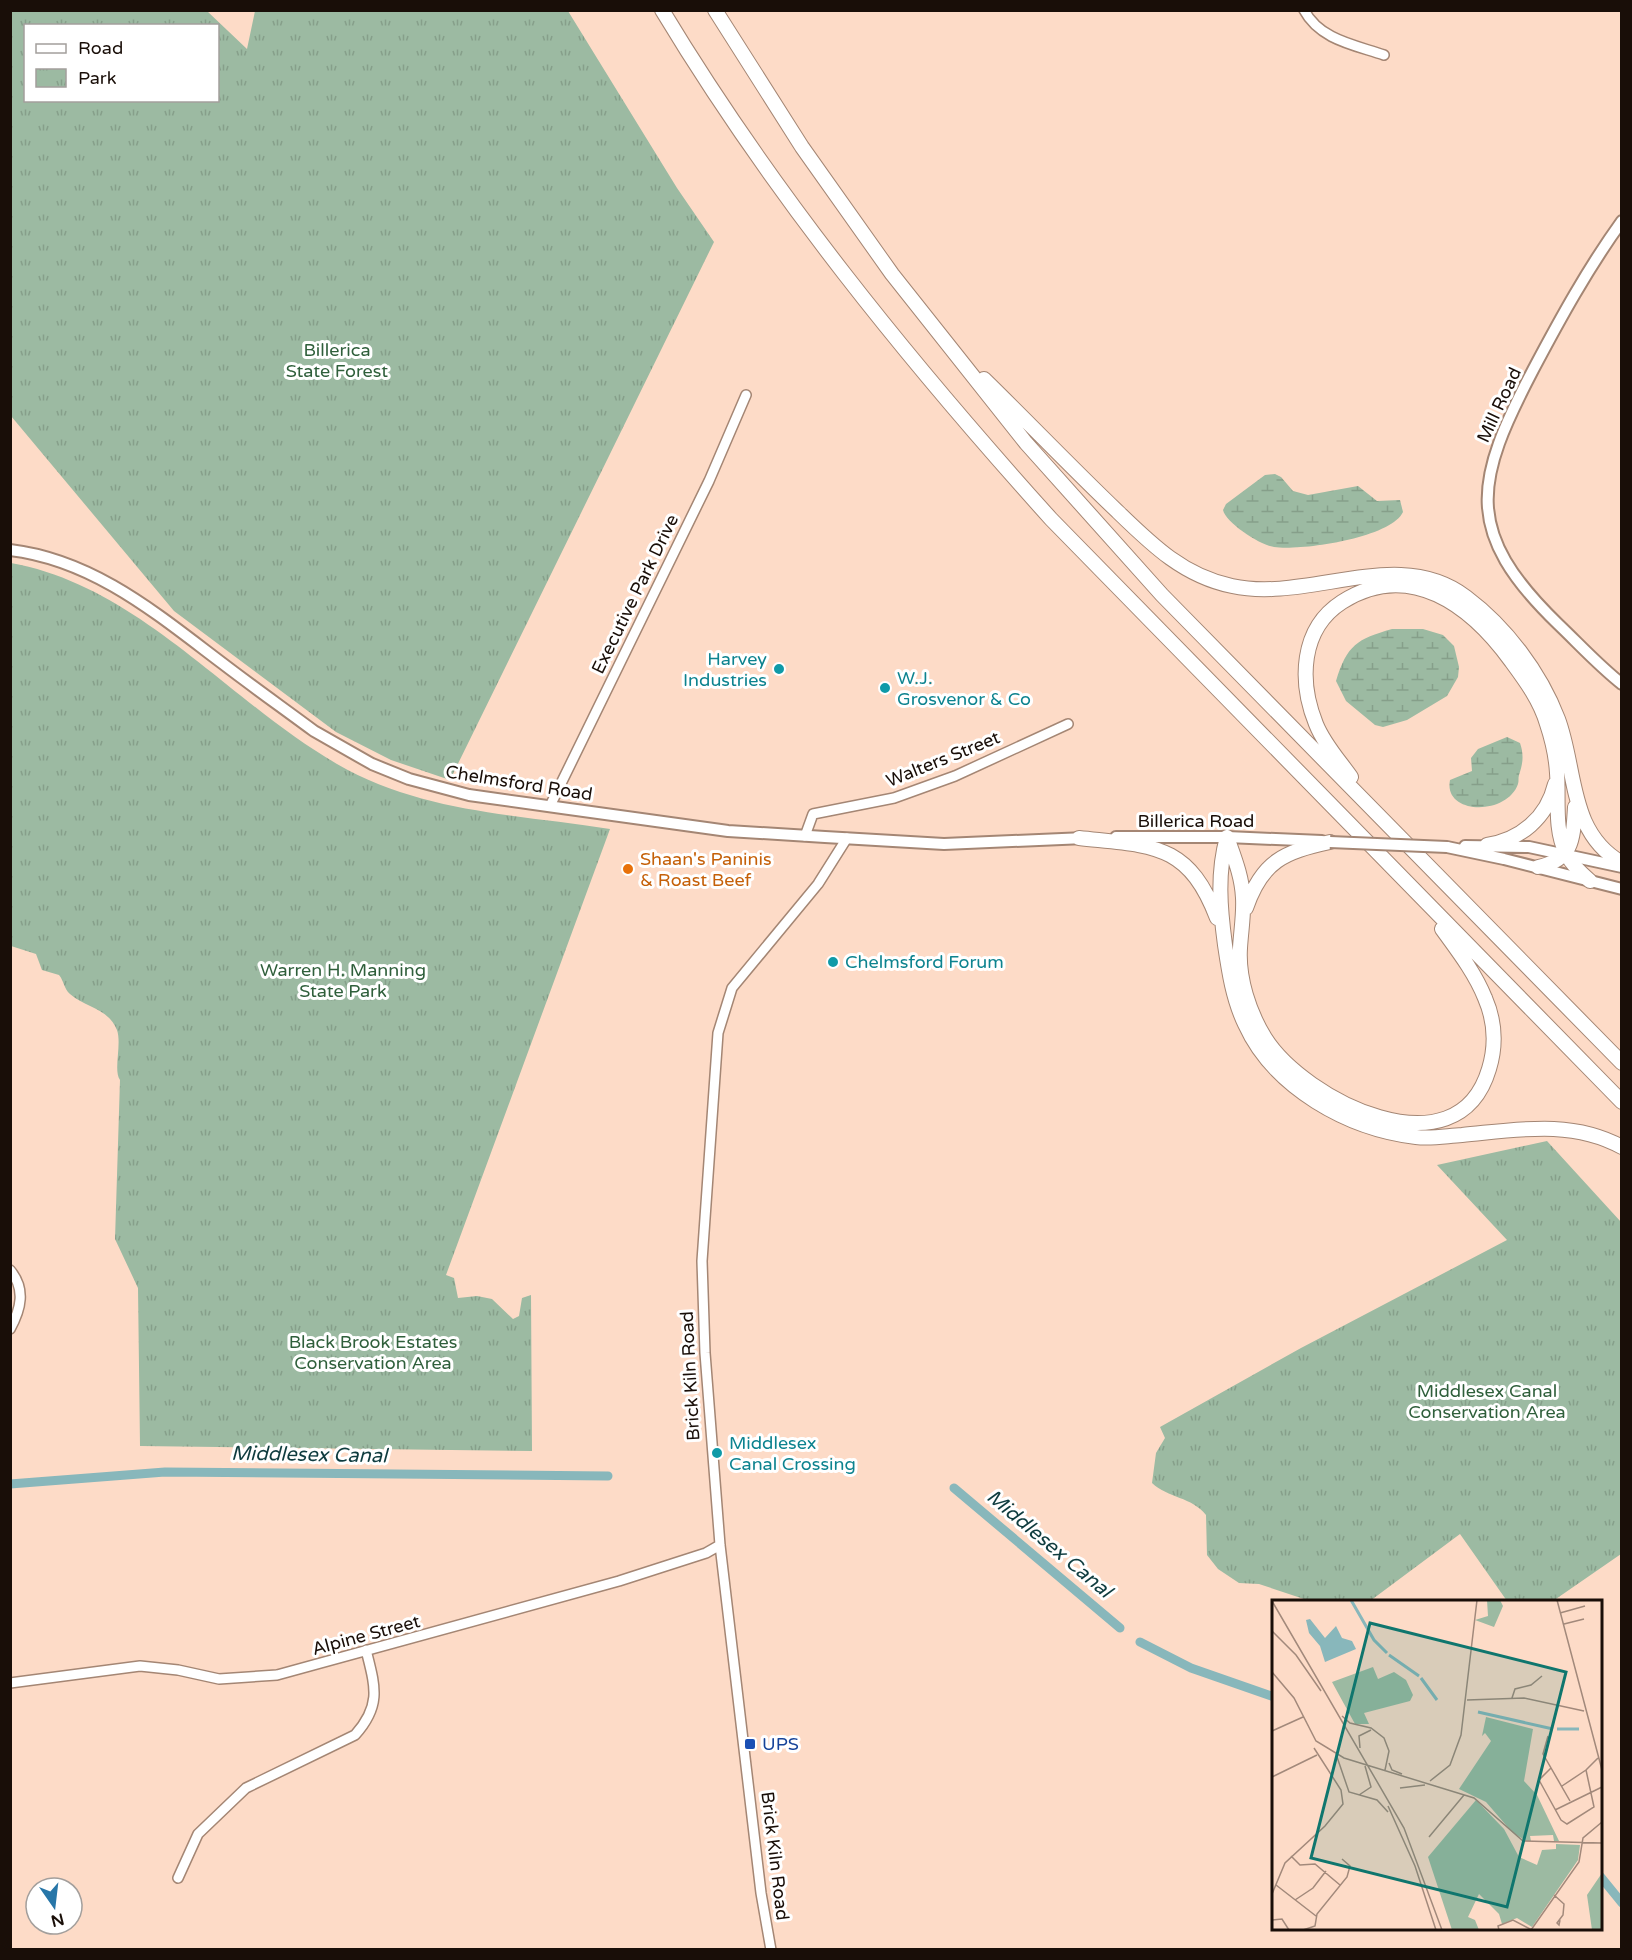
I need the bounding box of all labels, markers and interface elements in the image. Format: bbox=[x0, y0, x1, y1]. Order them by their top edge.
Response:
legend bbox=[24, 24, 219, 102]
text: Road bbox=[78, 37, 123, 59]
text: Park bbox=[78, 67, 117, 89]
park label: Billerica State Forest bbox=[286, 339, 388, 382]
street label: Mill Road bbox=[1472, 364, 1526, 446]
street label: Executive Park Drive bbox=[587, 511, 683, 677]
place label: Harvey Industries bbox=[683, 648, 767, 691]
marker: Harvey Industries bbox=[772, 662, 786, 676]
place label: W.J. Grosvenor & Co bbox=[897, 667, 1031, 710]
marker: W.J. Grosvenor & Co bbox=[878, 681, 892, 695]
street label: Walters Street bbox=[883, 726, 1003, 792]
street label: Chelmsford Road bbox=[444, 761, 594, 805]
street label: Billerica Road bbox=[1138, 810, 1254, 832]
place label: Shaan's Paninis & Roast Beef bbox=[640, 848, 772, 891]
marker: Shaan's Paninis & Roast Beef bbox=[621, 862, 635, 876]
place label: Chelmsford Forum bbox=[845, 951, 1004, 973]
marker: Chelmsford Forum bbox=[826, 955, 840, 969]
park label: Warren H. Manning State Park bbox=[260, 959, 426, 1002]
street label: Brick Kiln Road bbox=[676, 1311, 704, 1441]
park label: Black Brook Estates Conservation Area bbox=[289, 1331, 457, 1374]
park label: Middlesex Canal Conservation Area bbox=[1408, 1380, 1566, 1423]
place label: Middlesex Canal Crossing bbox=[729, 1432, 856, 1475]
water label: Middlesex Canal bbox=[231, 1442, 389, 1468]
marker: Middlesex Canal Crossing bbox=[710, 1446, 724, 1460]
water label: Middlesex Canal bbox=[982, 1485, 1118, 1605]
inset map bbox=[1272, 1600, 1602, 1930]
street label: Alpine Street bbox=[310, 1610, 423, 1660]
place label: UPS bbox=[762, 1733, 799, 1755]
marker: UPS bbox=[743, 1737, 757, 1751]
street label: Brick Kiln Road bbox=[756, 1790, 794, 1922]
north arrow bbox=[24, 1876, 84, 1936]
text: N bbox=[49, 1908, 66, 1931]

